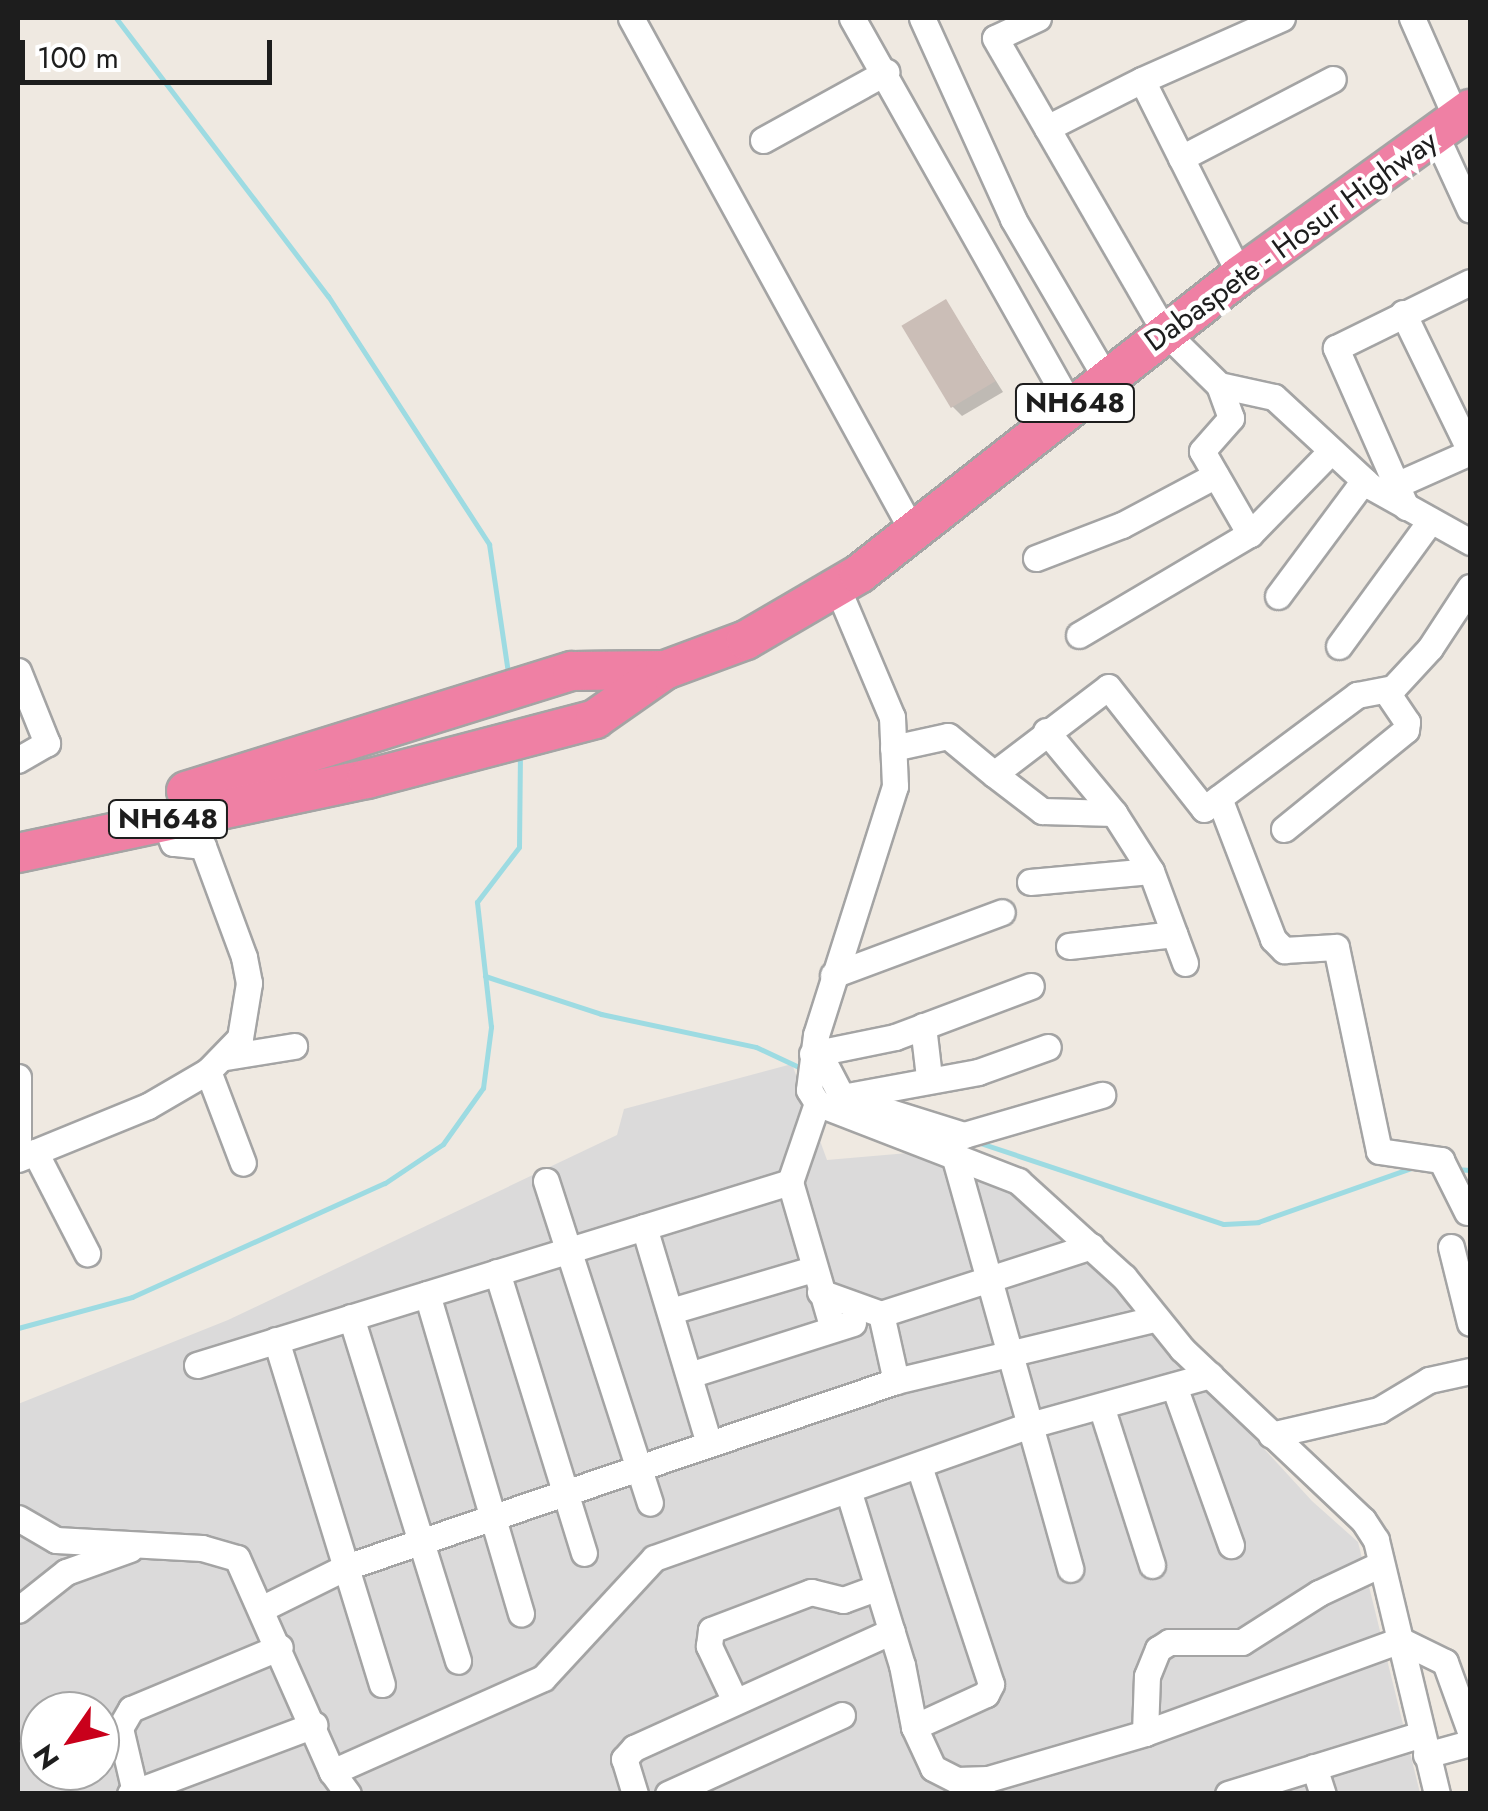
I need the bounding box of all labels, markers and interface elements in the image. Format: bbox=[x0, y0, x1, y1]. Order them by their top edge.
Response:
scale bar bbox=[25, 20, 278, 82]
text: 100 m bbox=[37, 36, 119, 79]
street label: Dabaspete - Hosur Highway bbox=[1138, 123, 1444, 359]
road number: NH648 bbox=[1012, 380, 1138, 426]
road number: NH648 bbox=[106, 796, 230, 842]
north arrow bbox=[20, 1691, 120, 1791]
text: N bbox=[23, 1736, 70, 1778]

